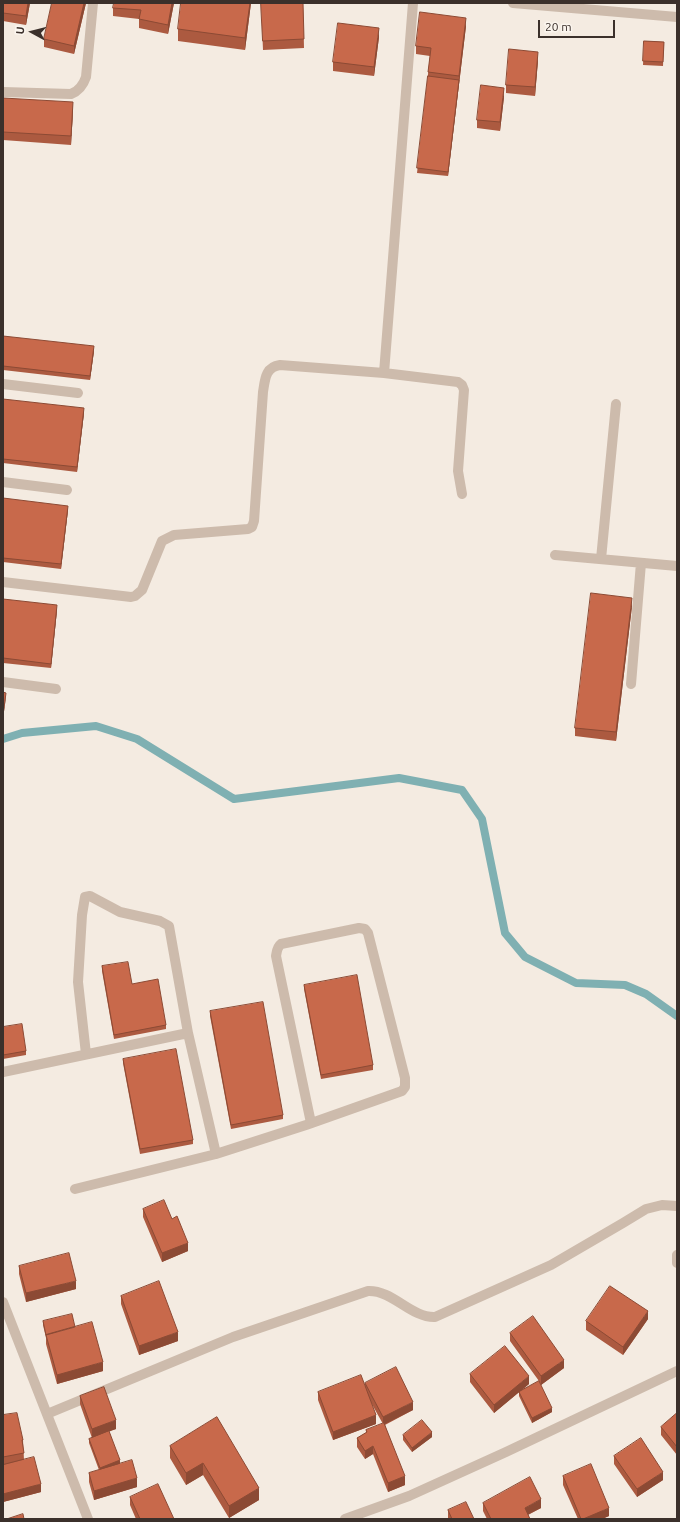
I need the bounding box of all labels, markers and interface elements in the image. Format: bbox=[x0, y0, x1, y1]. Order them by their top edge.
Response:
north arrow bbox=[12, 12, 52, 52]
scale bar bbox=[540, 12, 617, 38]
text: 20 m bbox=[545, 20, 572, 33]
text: U bbox=[14, 26, 27, 35]

